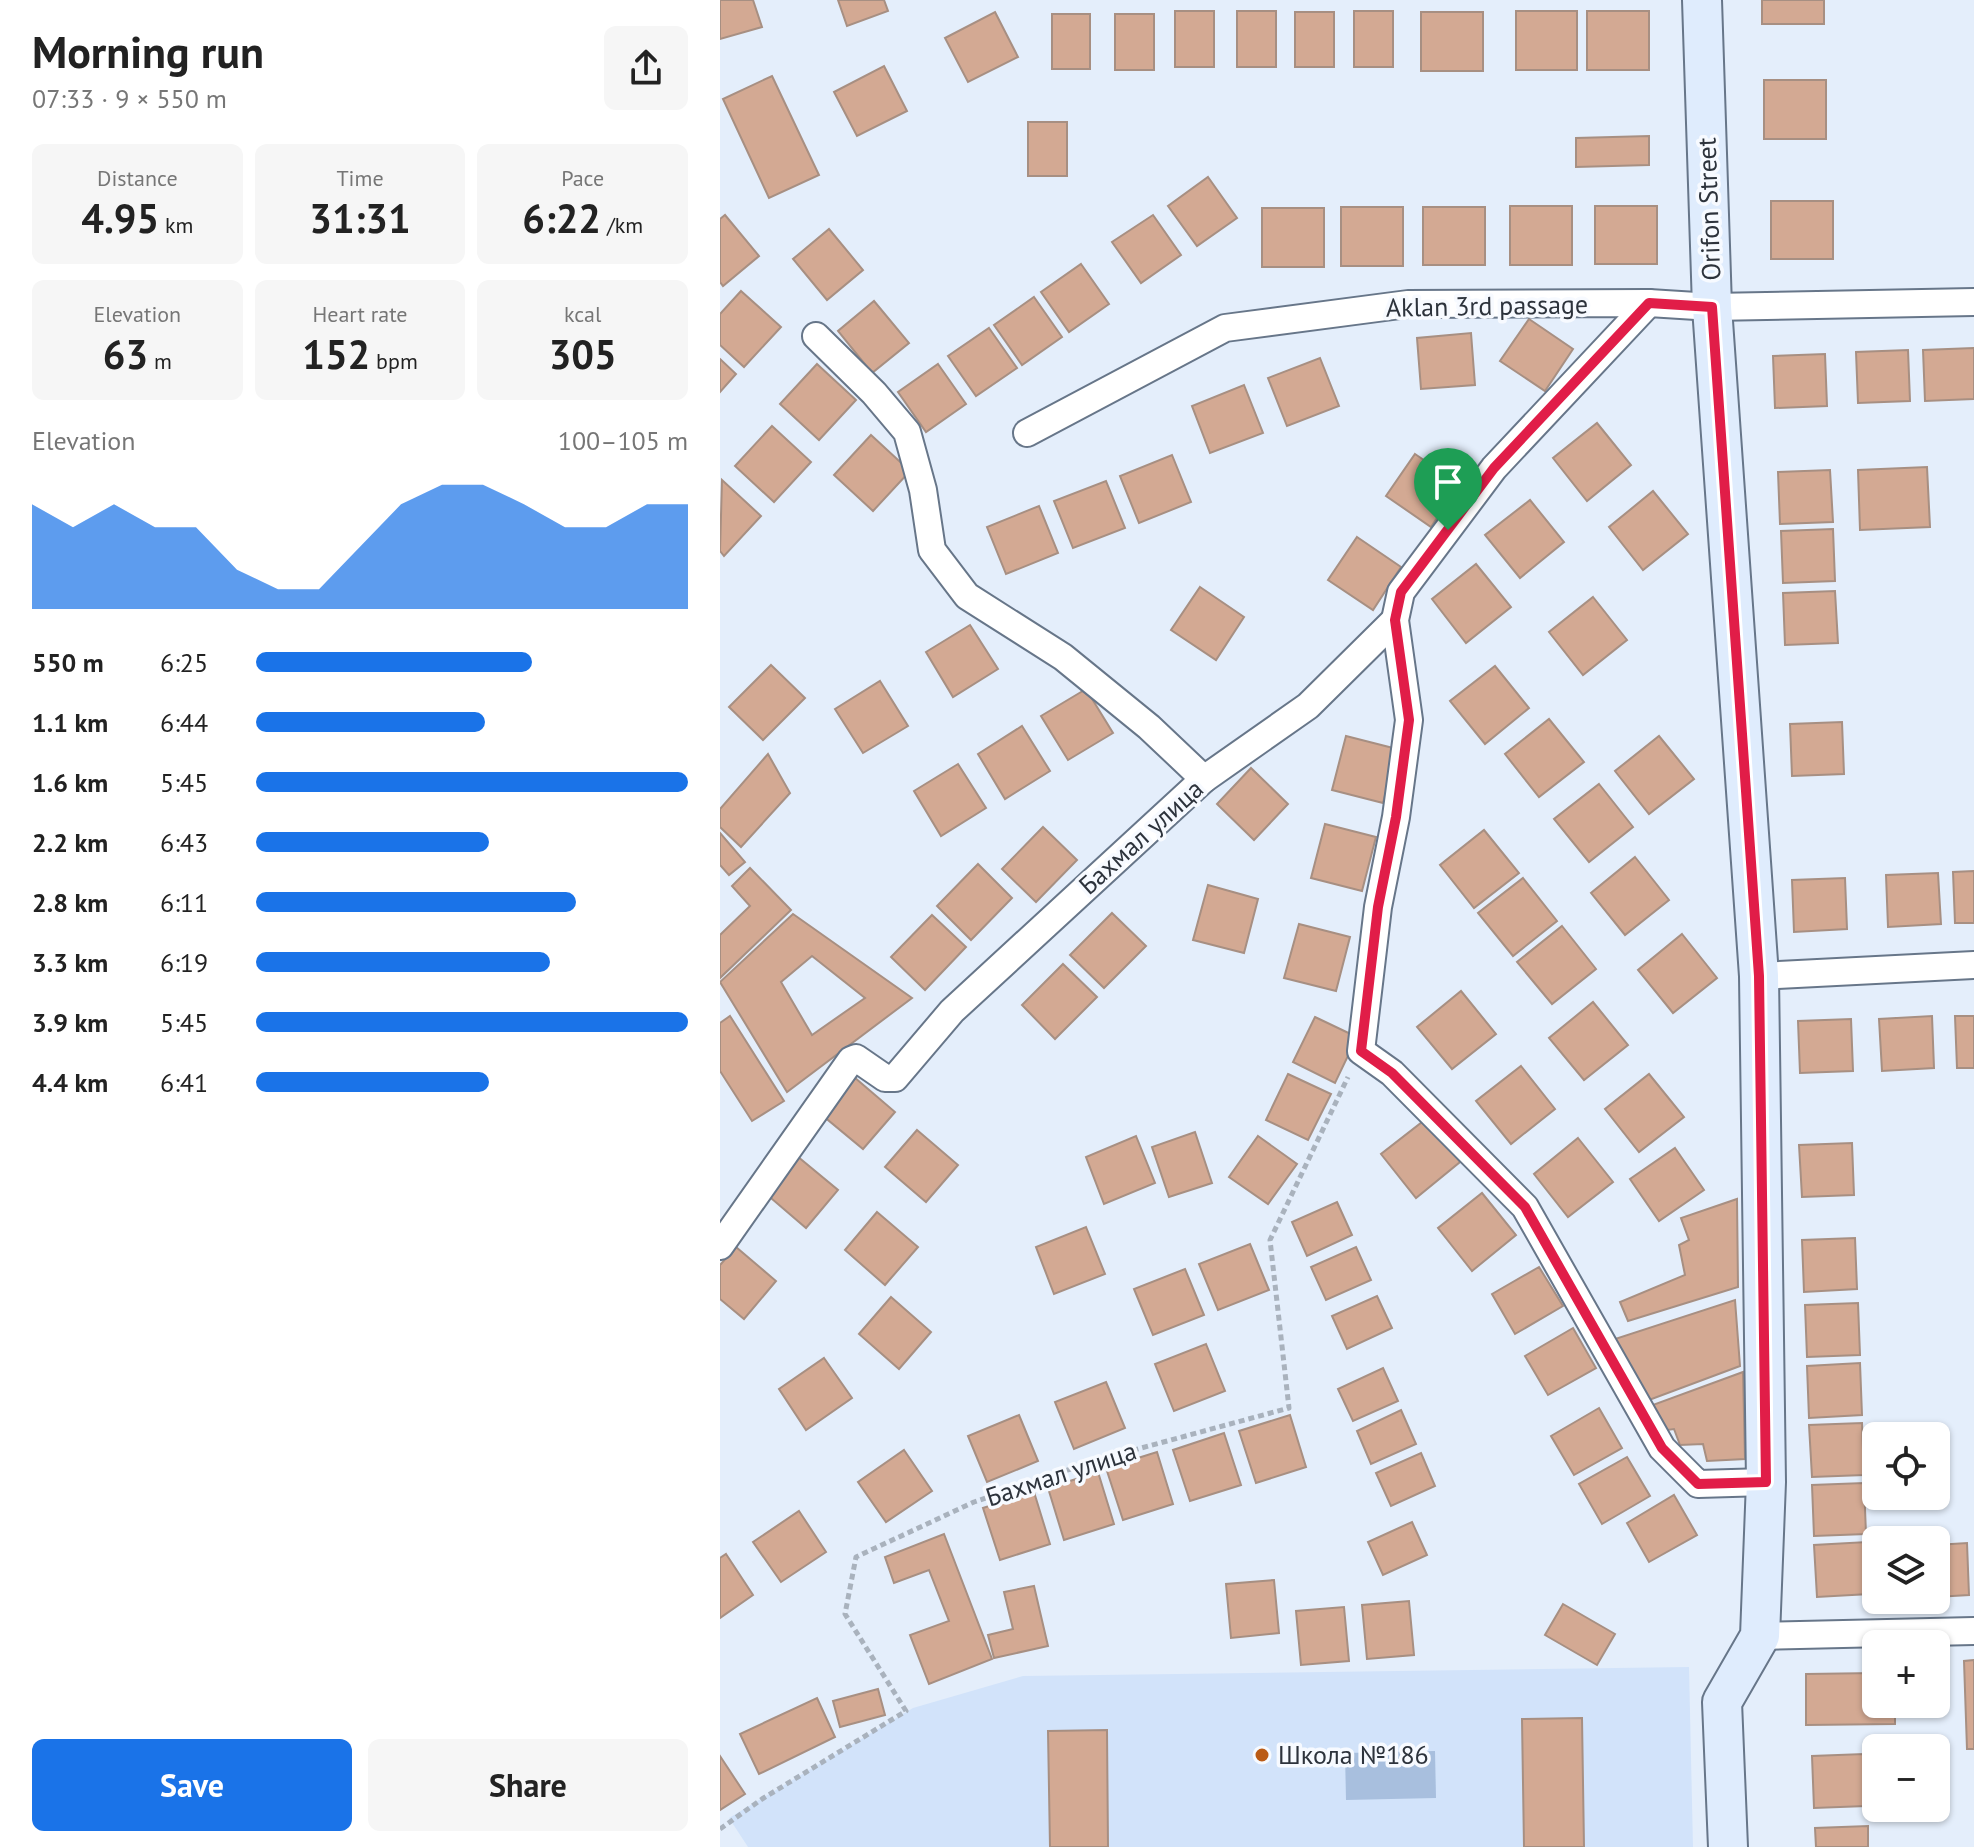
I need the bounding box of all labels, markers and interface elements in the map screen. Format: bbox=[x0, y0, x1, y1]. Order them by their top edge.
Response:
text: Morning run bbox=[32, 23, 264, 80]
button: share bbox=[604, 26, 688, 110]
text: 07:33 · 9 × 550 m bbox=[32, 82, 227, 115]
street label: Orifon Street bbox=[1690, 137, 1727, 281]
text: Distance bbox=[97, 164, 178, 192]
text: Time bbox=[336, 164, 384, 192]
text: Pace bbox=[561, 164, 604, 192]
text: 4.95 bbox=[81, 192, 159, 244]
text: 31:31 bbox=[309, 192, 411, 244]
text: 6:22 bbox=[522, 192, 601, 244]
text: km bbox=[159, 211, 193, 239]
text: /km bbox=[601, 211, 643, 239]
street label: Аklаn 3rd passage bbox=[1386, 287, 1588, 324]
text: Elevation bbox=[94, 300, 181, 328]
text: Heart rate bbox=[312, 300, 408, 328]
text: kcal bbox=[564, 300, 601, 328]
text: 63 bbox=[103, 328, 148, 380]
text: 152 bbox=[302, 328, 370, 380]
text: 305 bbox=[549, 328, 617, 380]
text: m bbox=[148, 347, 172, 375]
text: bpm bbox=[370, 347, 418, 375]
text: Elevation bbox=[32, 424, 136, 457]
text: 100–105 m bbox=[558, 424, 688, 457]
pin bbox=[1414, 448, 1482, 530]
icon: arrive bbox=[1426, 460, 1470, 504]
text: 550 m bbox=[32, 646, 104, 679]
text: 6:25 bbox=[160, 646, 208, 679]
text: 1.1 km bbox=[32, 706, 108, 739]
text: 6:44 bbox=[160, 706, 208, 739]
text: 1.6 km bbox=[32, 766, 108, 799]
text: 5:45 bbox=[160, 766, 208, 799]
street label: Бахмал улица bbox=[1071, 772, 1210, 901]
text: 2.2 km bbox=[32, 826, 108, 859]
text: 6:43 bbox=[160, 826, 208, 859]
text: 2.8 km bbox=[32, 886, 108, 919]
text: 6:11 bbox=[160, 886, 208, 919]
text: 3.3 km bbox=[32, 946, 108, 979]
text: 6:19 bbox=[160, 946, 208, 979]
text: 3.9 km bbox=[32, 1006, 108, 1039]
text: 5:45 bbox=[160, 1006, 208, 1039]
text: 4.4 km bbox=[32, 1066, 108, 1099]
text: 6:41 bbox=[160, 1066, 208, 1099]
map controls bbox=[1862, 1422, 1950, 1822]
button: locate bbox=[1862, 1422, 1950, 1510]
street label: Бахмал улица bbox=[981, 1434, 1140, 1513]
button: layers bbox=[1862, 1526, 1950, 1614]
button: + bbox=[1862, 1630, 1950, 1718]
button: − bbox=[1862, 1734, 1950, 1822]
place label: Школа №186 bbox=[1278, 1738, 1429, 1771]
button: Save bbox=[32, 1739, 352, 1831]
button: Share bbox=[368, 1739, 688, 1831]
marker: Школа №186 bbox=[1253, 1746, 1271, 1764]

